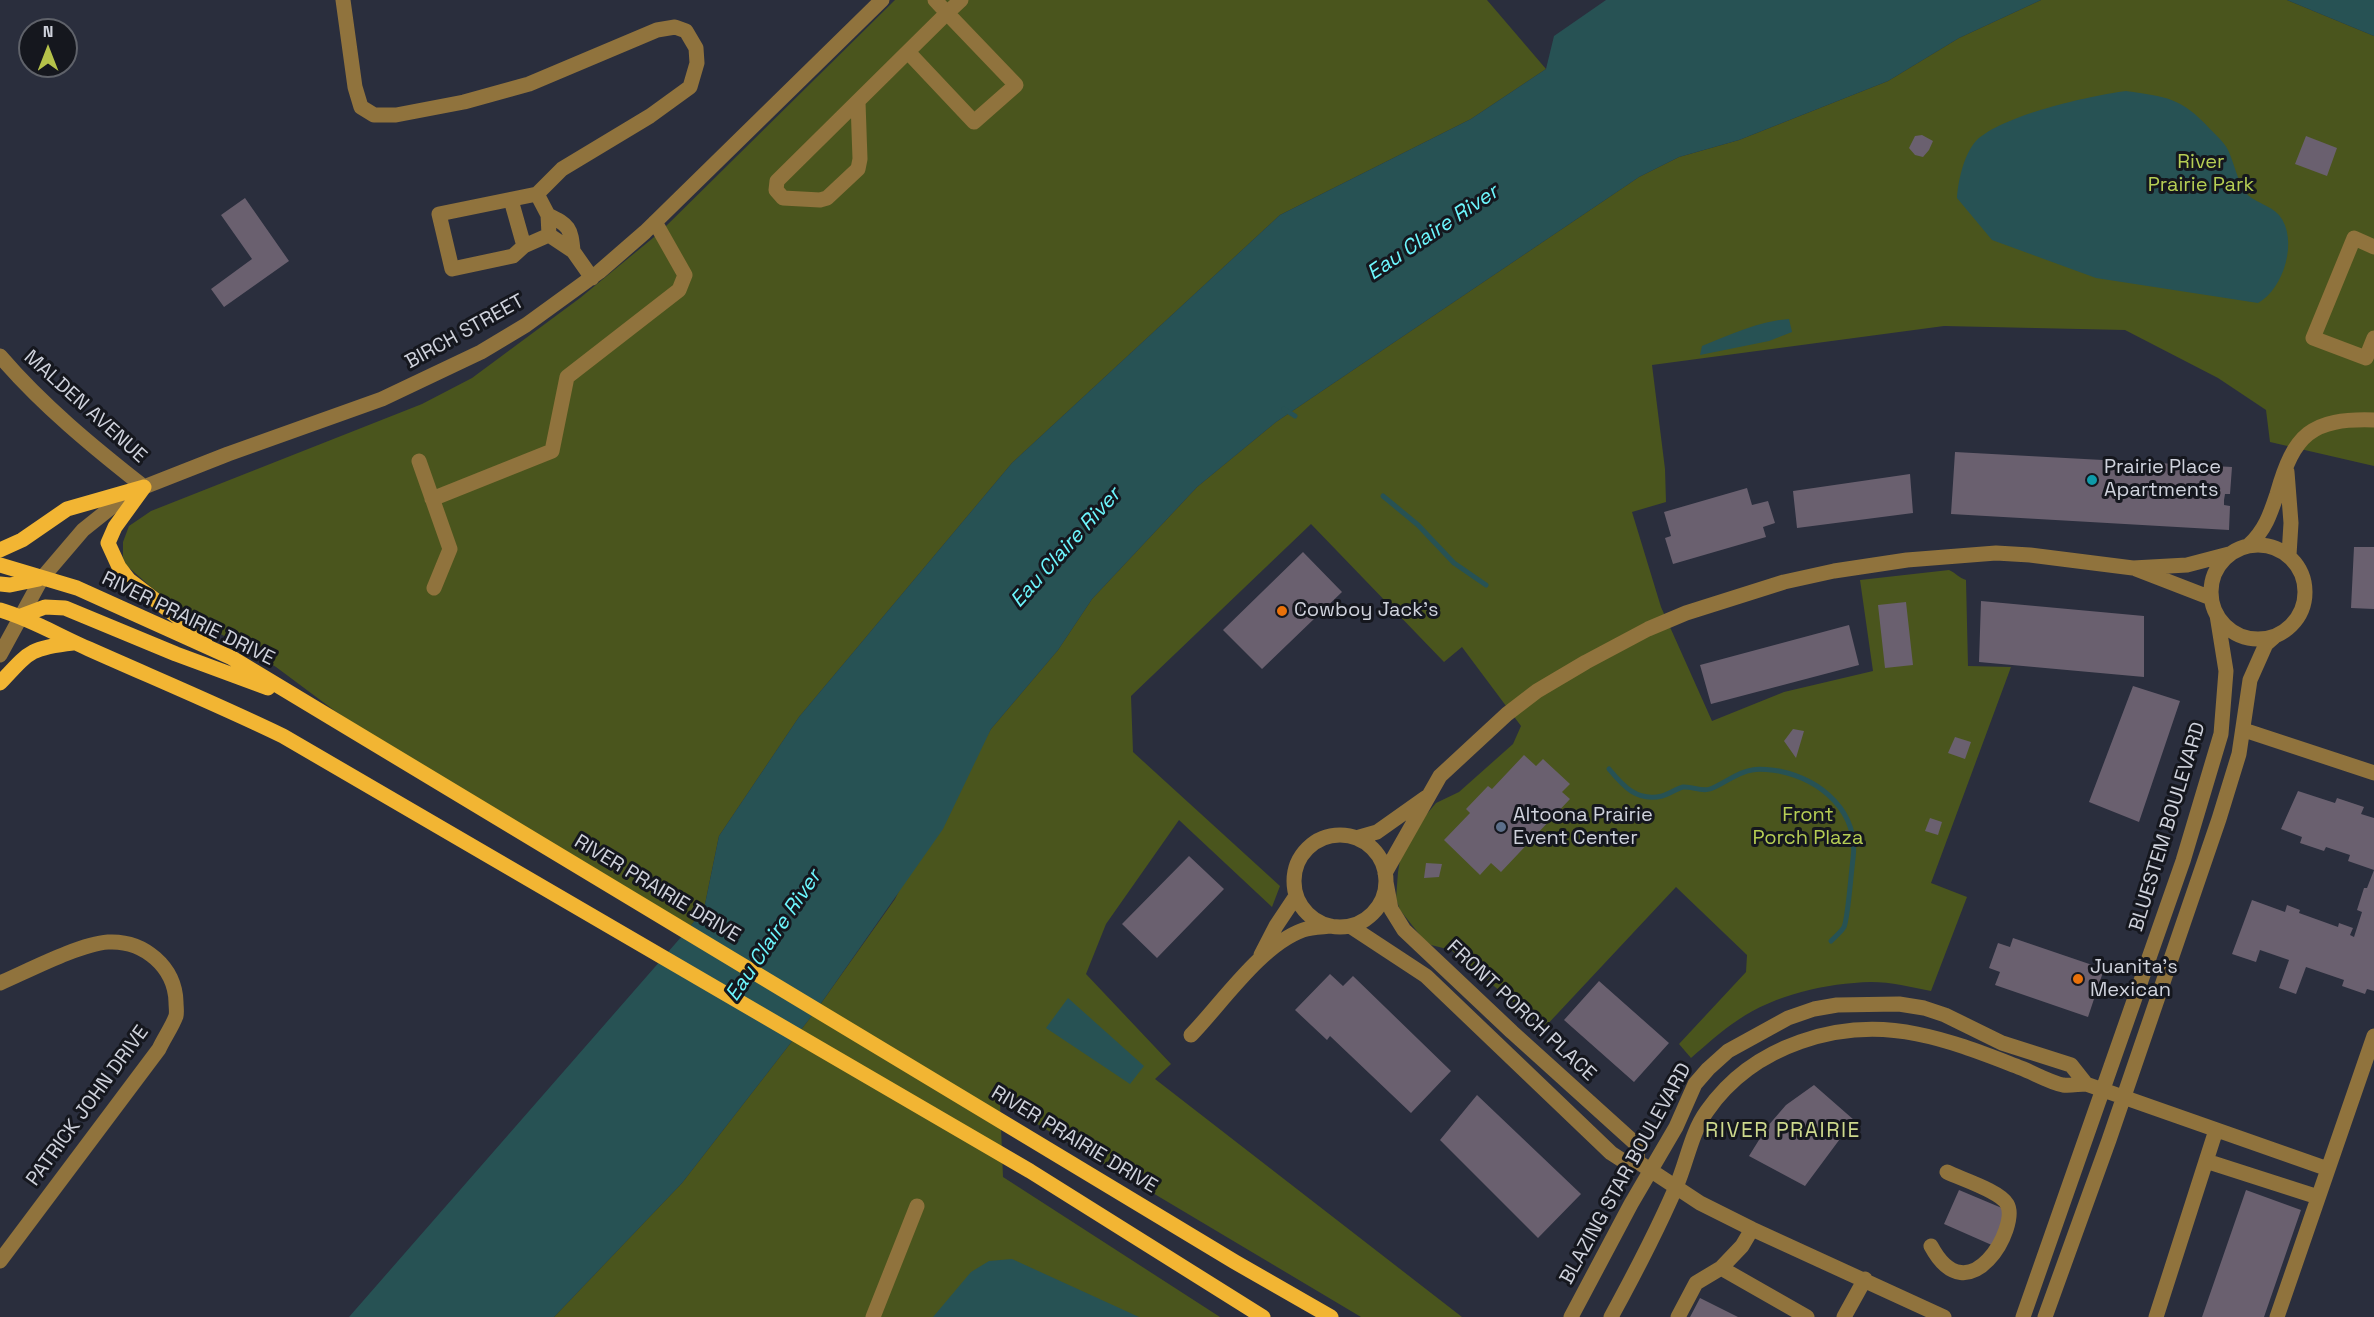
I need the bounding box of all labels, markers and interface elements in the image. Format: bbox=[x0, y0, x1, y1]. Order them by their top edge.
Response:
north arrow bbox=[18, 18, 78, 78]
text: N bbox=[43, 21, 53, 42]
park label: River Prairie Park bbox=[2148, 151, 2254, 198]
water label: Eau Claire River bbox=[1363, 180, 1503, 286]
street label: BIRCH STREET bbox=[401, 289, 529, 375]
street label: MALDEN AVENUE bbox=[19, 346, 151, 468]
place label: Prairie Place Apartments bbox=[2104, 456, 2221, 503]
marker: Prairie Place Apartments bbox=[2085, 473, 2099, 487]
water label: Eau Claire River bbox=[1006, 483, 1126, 613]
street label: RIVER PRAIRIE DRIVE bbox=[98, 567, 278, 671]
place label: Cowboy Jack's bbox=[1294, 599, 1438, 623]
marker: Cowboy Jack's bbox=[1275, 604, 1289, 618]
street label: BLUESTEM BOULEVARD bbox=[2125, 720, 2211, 934]
place label: Altoona Prairie Event Center bbox=[1513, 804, 1653, 851]
park label: Front Porch Plaza bbox=[1753, 804, 1863, 851]
marker: Altoona Prairie Event Center bbox=[1494, 820, 1508, 834]
street label: RIVER PRAIRIE DRIVE bbox=[570, 830, 744, 948]
water label: Eau Claire River bbox=[721, 866, 827, 1006]
street label: FRONT PORCH PLACE bbox=[1441, 936, 1601, 1086]
place label: Juanita’s Mexican bbox=[2090, 956, 2178, 1003]
marker: Juanita’s Mexican bbox=[2071, 972, 2085, 986]
street label: PATRICK JOHN DRIVE bbox=[22, 1021, 154, 1191]
street label: BLAZING STAR BOULEVARD bbox=[1555, 1059, 1697, 1289]
street label: RIVER PRAIRIE DRIVE bbox=[987, 1081, 1161, 1199]
district label: RIVER PRAIRIE bbox=[1705, 1118, 1861, 1144]

